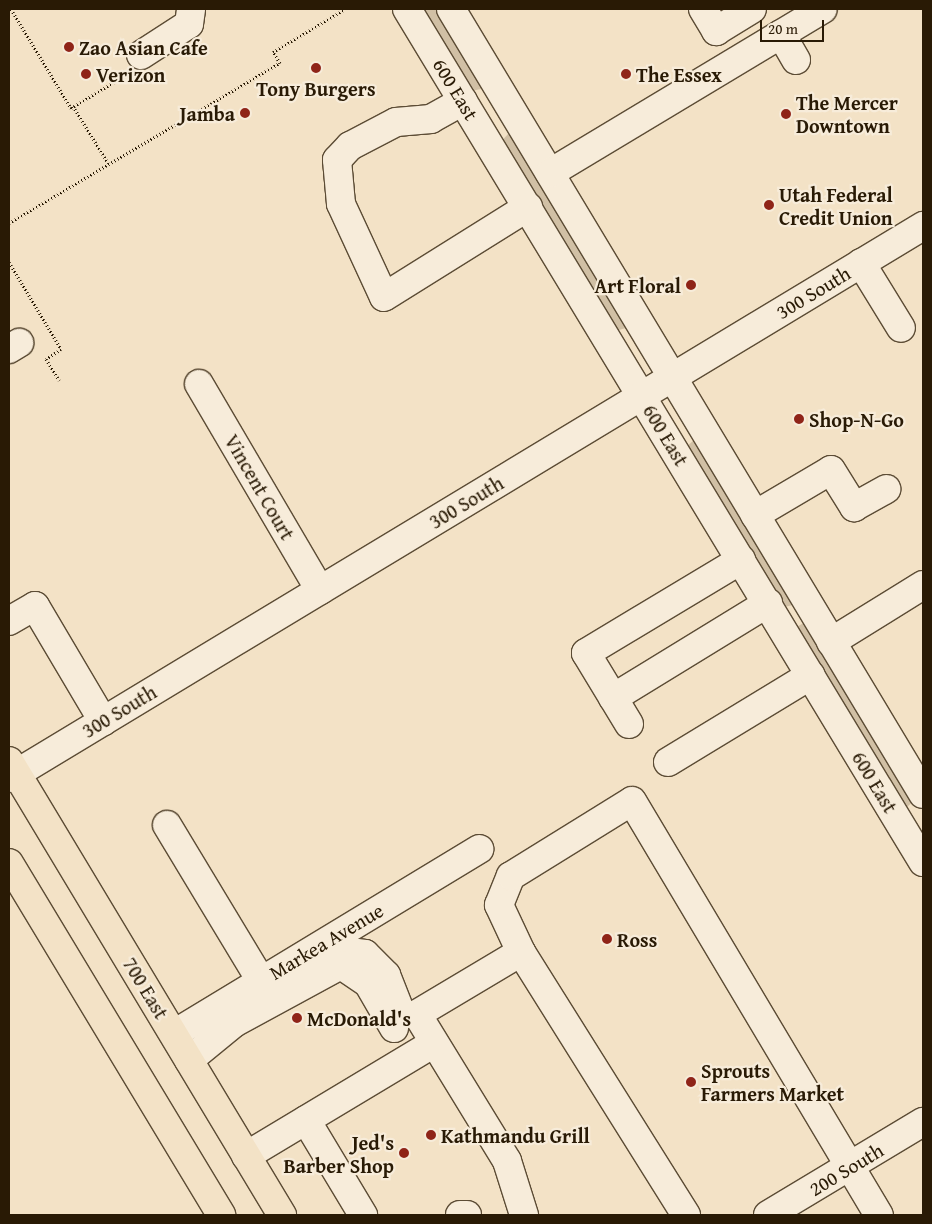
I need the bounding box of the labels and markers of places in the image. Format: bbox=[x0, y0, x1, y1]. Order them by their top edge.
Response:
place label: Zao Asian Cafe bbox=[79, 35, 208, 59]
marker: Zao Asian Cafe bbox=[63, 41, 75, 53]
place label: Verizon bbox=[96, 62, 165, 86]
marker: Tony Burgers bbox=[310, 62, 322, 74]
place label: The Essex bbox=[636, 62, 722, 86]
marker: Verizon bbox=[80, 68, 92, 80]
marker: The Essex bbox=[620, 68, 632, 80]
place label: Tony Burgers bbox=[256, 76, 376, 100]
place label: The Mercer Downtown bbox=[796, 90, 898, 137]
place label: Jamba bbox=[180, 101, 235, 125]
marker: Jamba bbox=[239, 107, 251, 119]
marker: The Mercer Downtown bbox=[780, 108, 792, 120]
place label: Utah Federal Credit Union bbox=[779, 182, 893, 229]
marker: Utah Federal Credit Union bbox=[763, 199, 775, 211]
place label: Art Floral bbox=[594, 273, 681, 297]
marker: Art Floral bbox=[685, 279, 697, 291]
place label: Shop-N-Go bbox=[809, 407, 904, 431]
marker: Shop-N-Go bbox=[793, 413, 805, 425]
place label: Ross bbox=[617, 927, 657, 951]
marker: Ross bbox=[601, 933, 613, 945]
place label: McDonald's bbox=[307, 1006, 411, 1030]
marker: McDonald's bbox=[291, 1012, 303, 1024]
place label: Sprouts Farmers Market bbox=[701, 1058, 844, 1105]
marker: Sprouts Farmers Market bbox=[685, 1076, 697, 1088]
place label: Kathmandu Grill bbox=[441, 1123, 590, 1147]
marker: Kathmandu Grill bbox=[425, 1129, 437, 1141]
place label: Jed's Barber Shop bbox=[284, 1130, 394, 1177]
marker: Jed's Barber Shop bbox=[398, 1147, 410, 1159]

